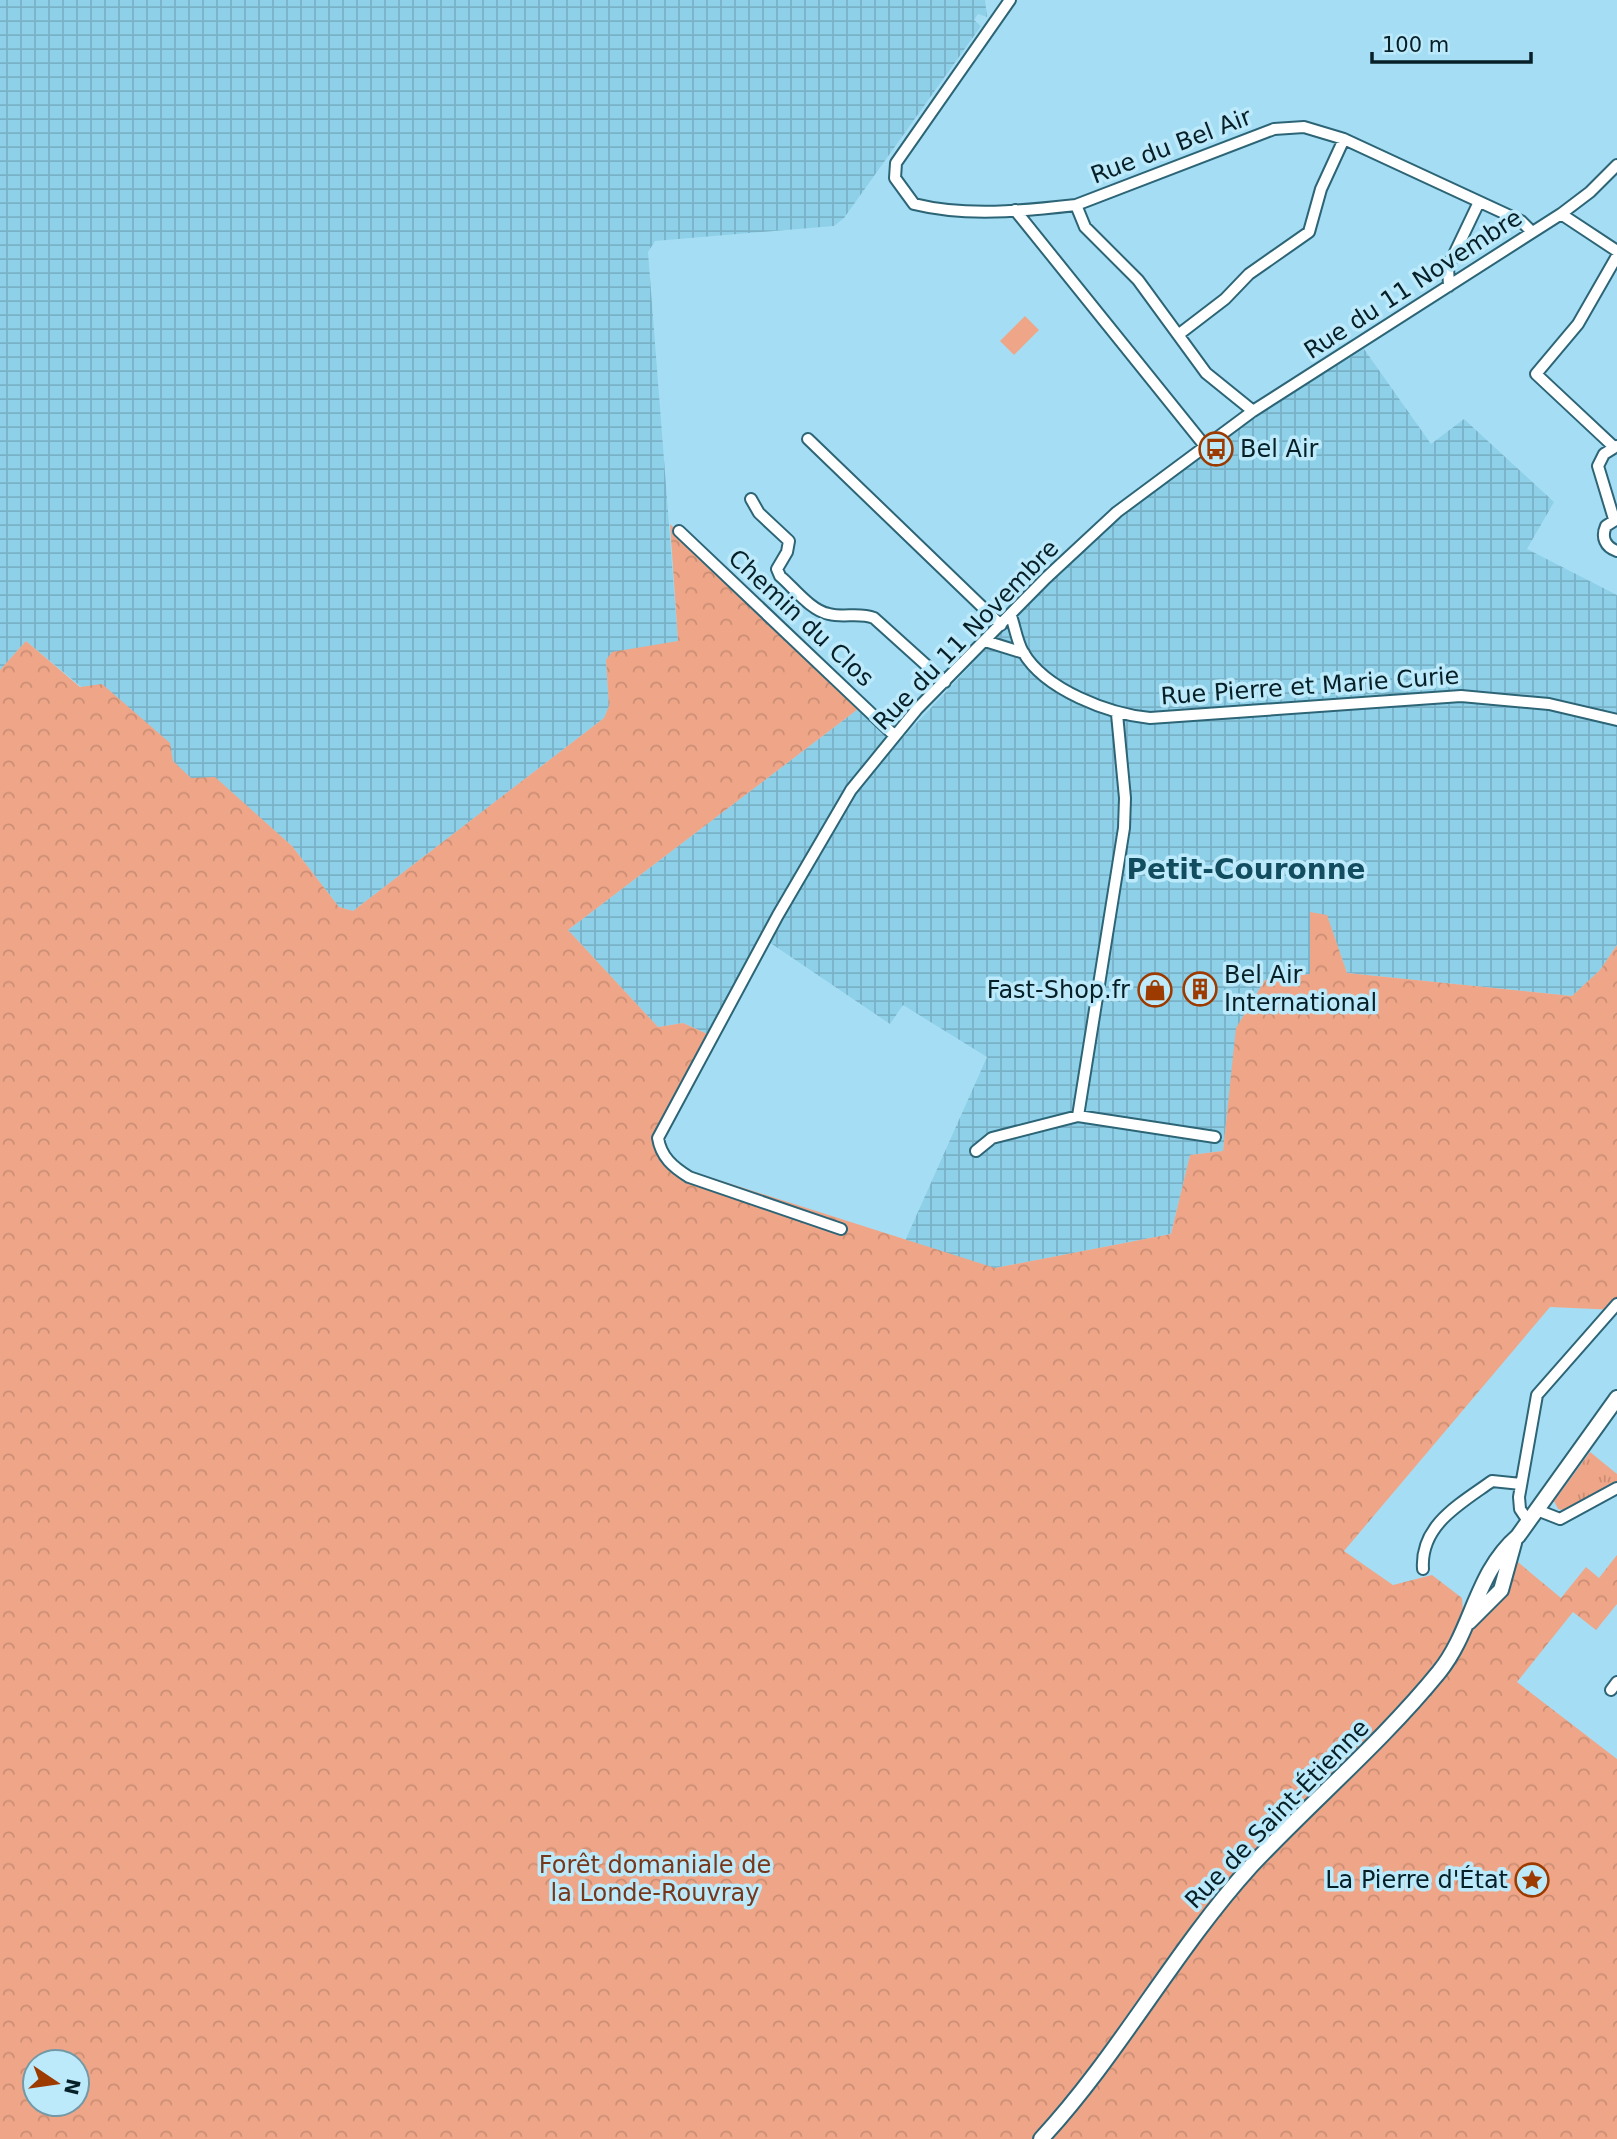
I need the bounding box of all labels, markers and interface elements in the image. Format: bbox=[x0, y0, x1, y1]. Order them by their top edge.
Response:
scale bar bbox=[1372, 21, 1531, 65]
text: 100 m bbox=[1382, 33, 1449, 57]
street label: Rue du Bel Air bbox=[1087, 102, 1255, 189]
street label: Rue du 11 Novembre bbox=[1299, 203, 1527, 365]
bus stop icon: Bel Air bbox=[1197, 430, 1235, 468]
place label: Bel Air bbox=[1240, 435, 1319, 463]
street label: Rue du 11 Novembre bbox=[868, 534, 1064, 736]
street label: Chemin du Clos bbox=[723, 544, 879, 692]
street label: Rue Pierre et Marie Curie bbox=[1160, 662, 1460, 710]
district label: Petit-Couronne bbox=[1126, 853, 1366, 886]
place label: Bel Air International bbox=[1224, 961, 1377, 1017]
building icon: Bel Air International bbox=[1181, 970, 1219, 1008]
shop icon: Fast-Shop.fr bbox=[1136, 971, 1174, 1009]
place label: Fast-Shop.fr bbox=[987, 976, 1130, 1004]
street label: Rue de Saint-Étienne bbox=[1179, 1713, 1375, 1914]
park label: Forêt domaniale de la Londe-Rouvray bbox=[539, 1851, 771, 1907]
place icon: La Pierre d'État bbox=[1513, 1861, 1551, 1899]
place label: La Pierre d'État bbox=[1325, 1865, 1508, 1894]
north arrow bbox=[21, 2048, 91, 2118]
text: N bbox=[60, 2077, 85, 2097]

